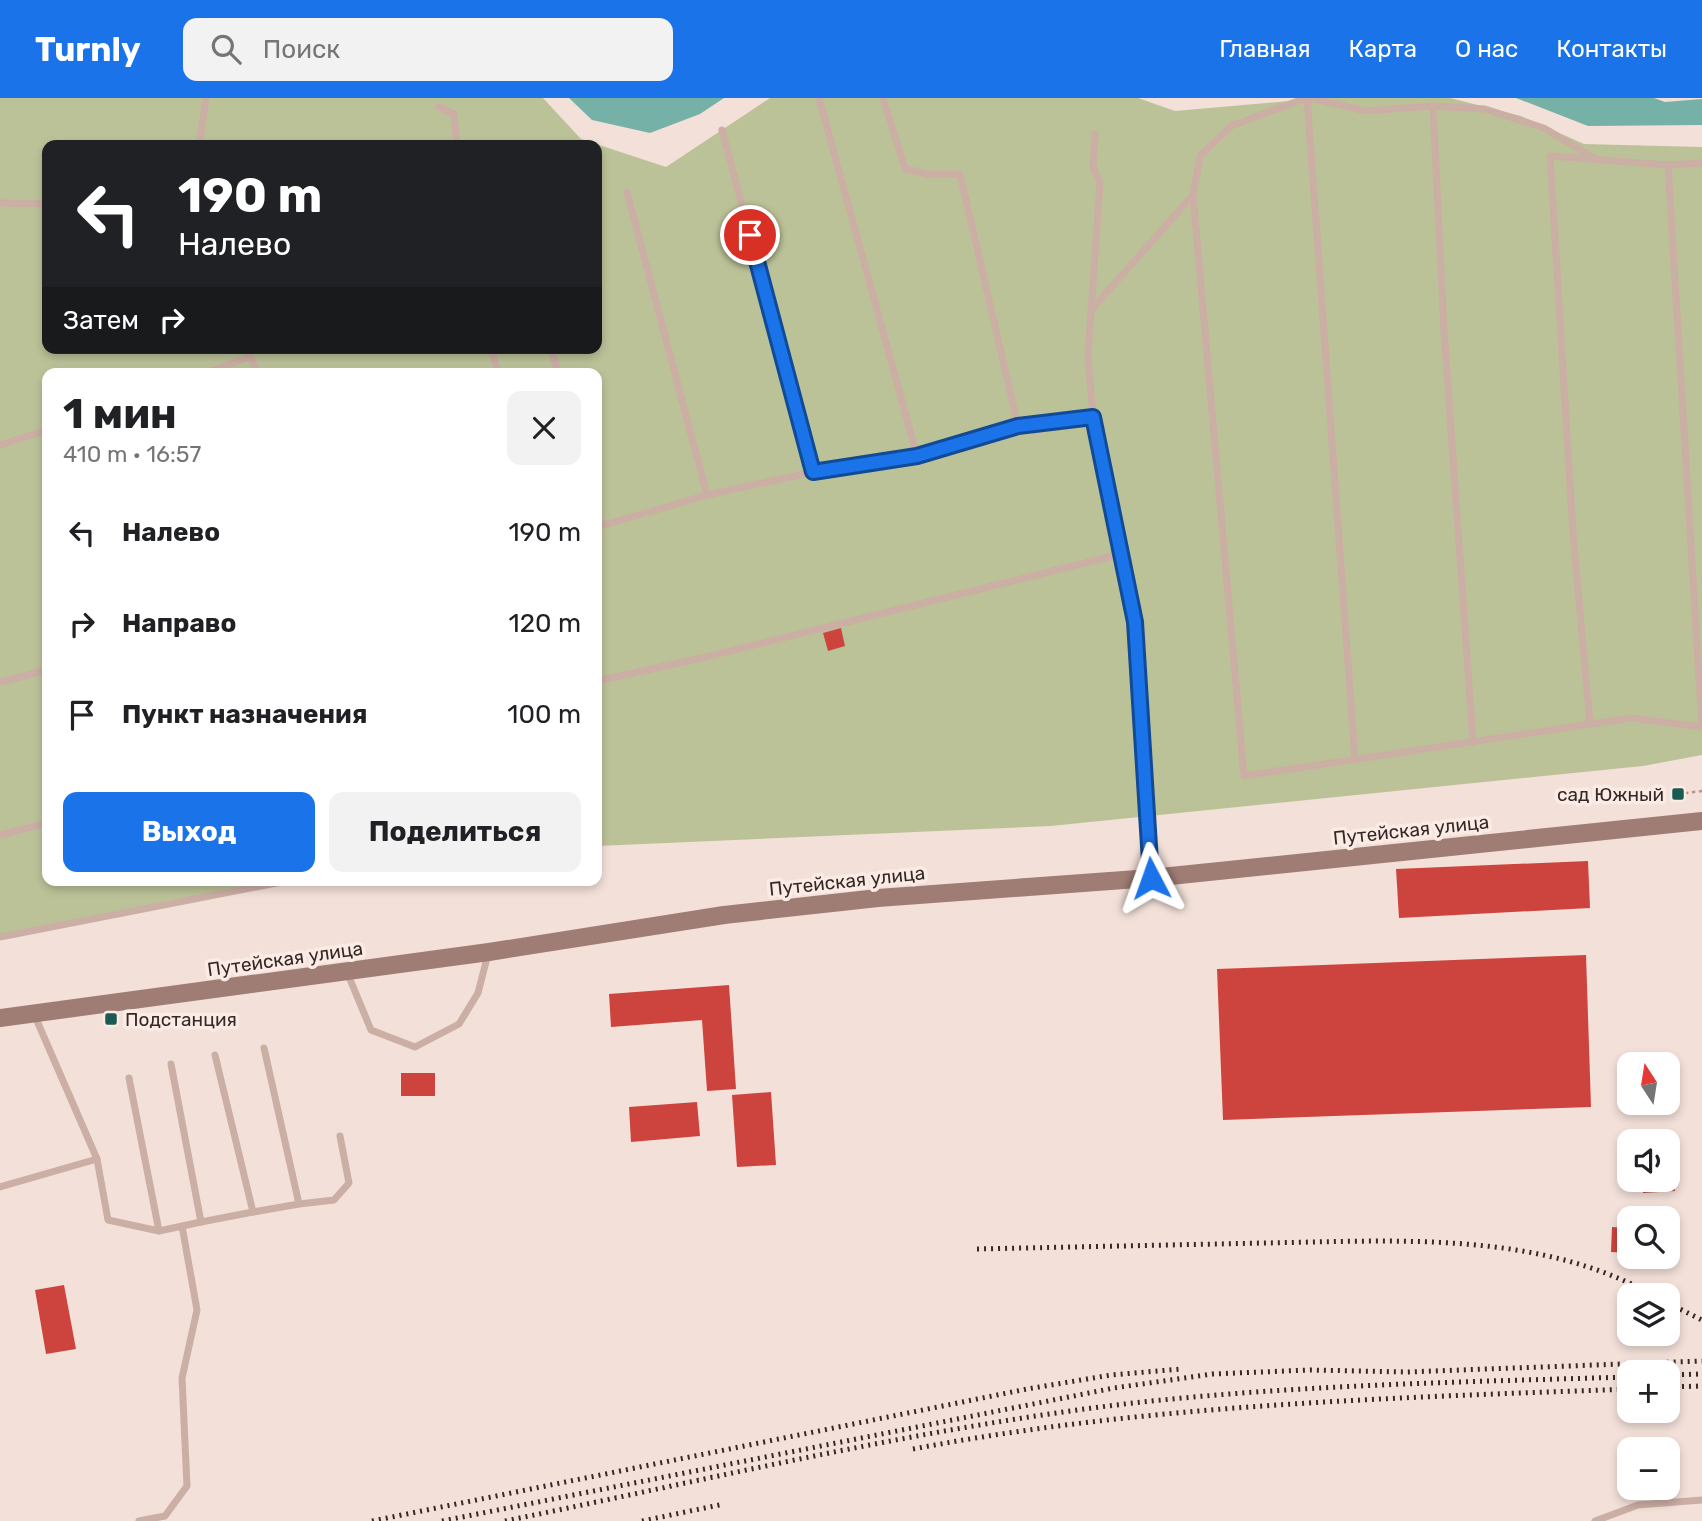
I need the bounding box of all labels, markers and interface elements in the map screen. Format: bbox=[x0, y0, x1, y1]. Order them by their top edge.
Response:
search box bbox=[183, 18, 673, 81]
text: Turnly bbox=[35, 30, 141, 69]
icon: search bbox=[207, 30, 245, 68]
text: Поиск bbox=[263, 34, 340, 65]
text: Главная bbox=[1219, 35, 1311, 63]
text: Карта bbox=[1349, 35, 1417, 63]
text: О нас bbox=[1455, 35, 1518, 63]
text: Контакты bbox=[1556, 35, 1667, 63]
text: 190 m bbox=[178, 166, 322, 224]
icon: left bbox=[63, 168, 154, 259]
pin bbox=[720, 205, 780, 265]
icon: arrive bbox=[731, 216, 769, 254]
text: Налево bbox=[178, 225, 291, 263]
icon: right bbox=[153, 301, 191, 339]
text: Затем bbox=[63, 305, 139, 336]
text: 1 мин bbox=[63, 389, 177, 439]
button: close bbox=[507, 391, 581, 465]
text: 410 m · 16:57 bbox=[63, 440, 201, 468]
icon: left bbox=[63, 514, 101, 552]
text: Налево bbox=[122, 517, 220, 548]
text: 190 m bbox=[508, 517, 581, 548]
icon: right bbox=[63, 605, 101, 643]
text: Направо bbox=[122, 608, 236, 639]
text: 120 m bbox=[509, 608, 581, 639]
icon: arrive bbox=[63, 696, 101, 734]
text: Пункт назначения bbox=[122, 699, 367, 730]
text: 100 m bbox=[507, 699, 581, 730]
place label: сад Южный bbox=[1557, 783, 1664, 806]
marker: сад Южный bbox=[1670, 786, 1686, 802]
button: Выход bbox=[63, 792, 315, 872]
button: Поделиться bbox=[329, 792, 581, 872]
street label: Путейская улица bbox=[1332, 810, 1490, 850]
position arrow bbox=[1114, 841, 1188, 915]
street label: Путейская улица bbox=[768, 861, 926, 901]
street label: Путейская улица bbox=[206, 937, 364, 981]
place label: Подстанция bbox=[125, 1008, 237, 1031]
marker: Подстанция bbox=[103, 1011, 119, 1027]
north arrow bbox=[1617, 1052, 1680, 1115]
map controls bbox=[1617, 1052, 1680, 1500]
button: sound bbox=[1617, 1129, 1680, 1192]
button: search bbox=[1617, 1206, 1680, 1269]
button: layers bbox=[1617, 1283, 1680, 1346]
button: + bbox=[1617, 1360, 1680, 1423]
button: − bbox=[1617, 1437, 1680, 1500]

